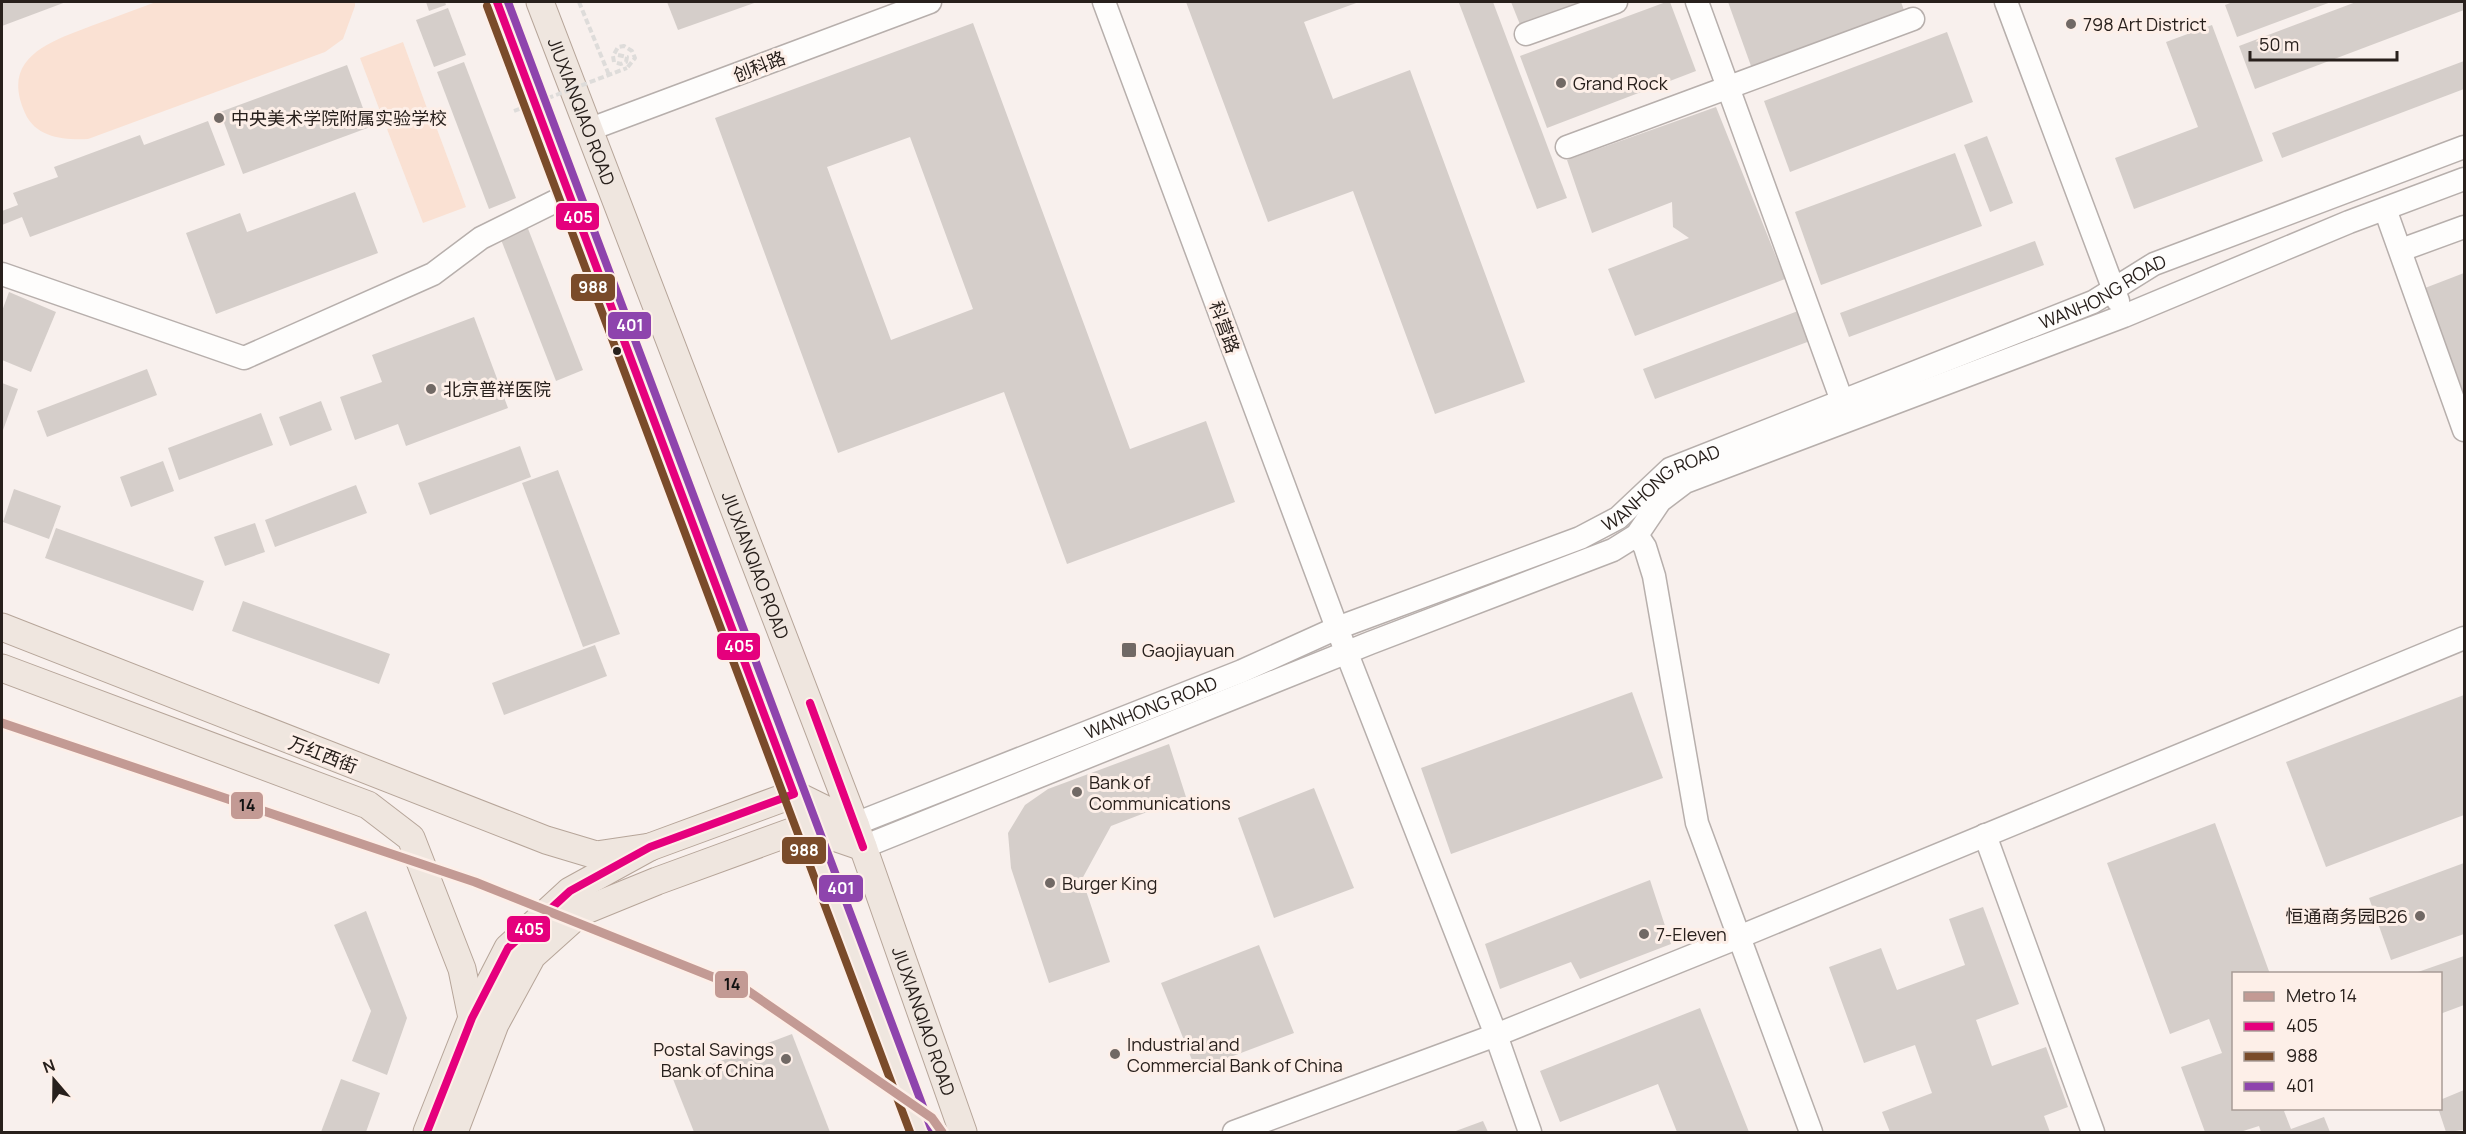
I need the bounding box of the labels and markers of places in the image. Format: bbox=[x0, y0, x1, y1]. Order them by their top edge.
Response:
place label: 798 Art District bbox=[2083, 12, 2207, 36]
marker: 798 Art District bbox=[2064, 17, 2078, 31]
place label: Grand Rock bbox=[1573, 71, 1669, 95]
marker: Grand Rock bbox=[1554, 76, 1568, 90]
place label: 中央美术学院附属实验学校 bbox=[231, 106, 447, 130]
marker: 中央美术学院附属实验学校 bbox=[212, 111, 226, 125]
unlabelled marker bbox=[611, 345, 623, 357]
place label: 北京普祥医院 bbox=[443, 377, 551, 401]
marker: 北京普祥医院 bbox=[424, 382, 438, 396]
place label: Gaojiayuan bbox=[1142, 638, 1234, 662]
marker: Gaojiayuan bbox=[1120, 641, 1138, 659]
place label: Bank of Communications bbox=[1089, 770, 1231, 815]
marker: Bank of Communications bbox=[1070, 785, 1084, 799]
place label: Burger King bbox=[1062, 871, 1157, 895]
marker: Burger King bbox=[1043, 876, 1057, 890]
place label: 恒通商务园B26 bbox=[2286, 904, 2408, 928]
marker: 恒通商务园B26 bbox=[2413, 909, 2427, 923]
place label: 7-Eleven bbox=[1656, 922, 1727, 946]
marker: 7-Eleven bbox=[1637, 927, 1651, 941]
place label: Industrial and Commercial Bank of China bbox=[1127, 1032, 1343, 1077]
place label: Postal Savings Bank of China bbox=[653, 1037, 774, 1082]
marker: Industrial and Commercial Bank of China bbox=[1108, 1047, 1122, 1061]
marker: Postal Savings Bank of China bbox=[779, 1052, 793, 1066]

